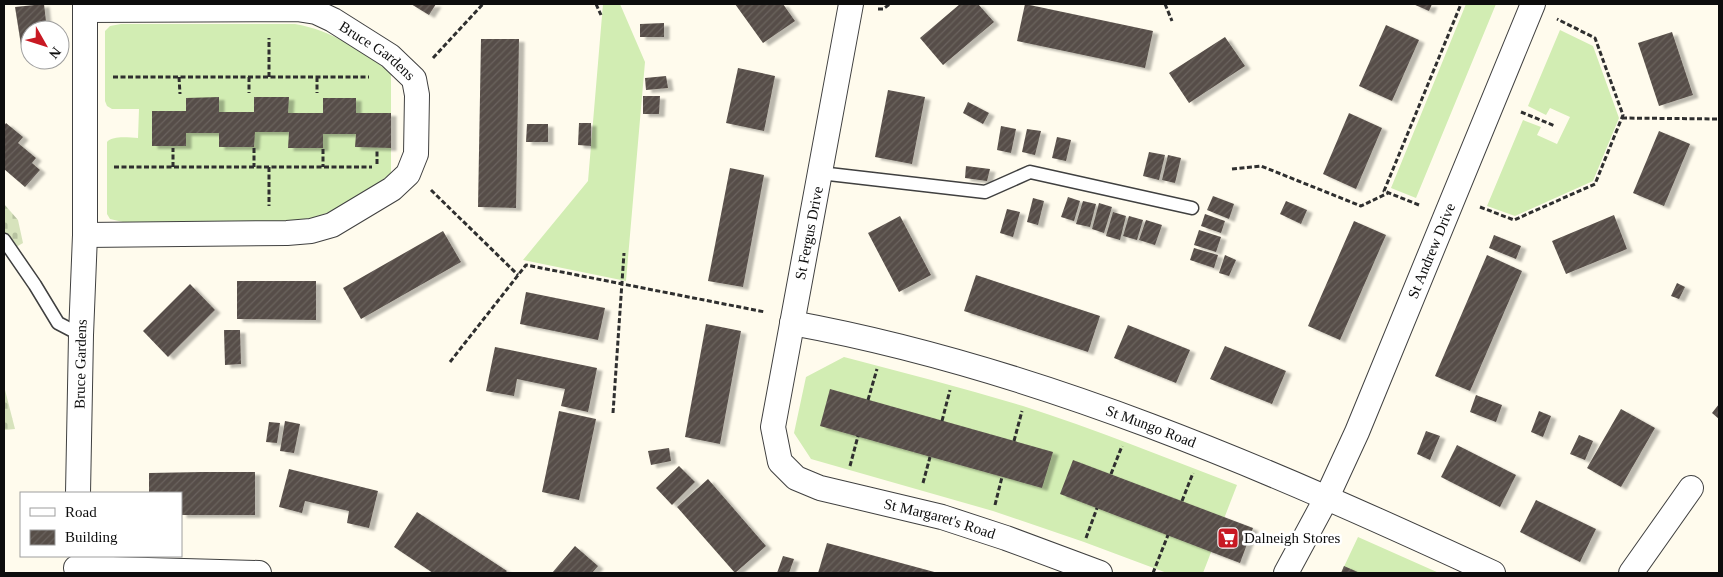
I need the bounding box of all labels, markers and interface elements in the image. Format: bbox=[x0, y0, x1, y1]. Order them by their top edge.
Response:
street label: Bruce Gardens bbox=[336, 18, 418, 84]
north arrow bbox=[20, 20, 70, 70]
text: N bbox=[46, 44, 64, 62]
street label: St Fergus Drive bbox=[792, 185, 826, 281]
street label: St Andrew Drive bbox=[1405, 200, 1458, 301]
street label: Bruce Gardens bbox=[72, 319, 90, 409]
street label: St Mungo Road bbox=[1104, 402, 1199, 451]
legend bbox=[20, 492, 182, 557]
street label: St Margaret's Road bbox=[882, 495, 998, 542]
text: Road bbox=[65, 504, 97, 520]
supermarket icon: Dalneigh Stores bbox=[1216, 526, 1240, 550]
text: Building bbox=[65, 529, 118, 545]
place label: Dalneigh Stores bbox=[1244, 530, 1340, 546]

